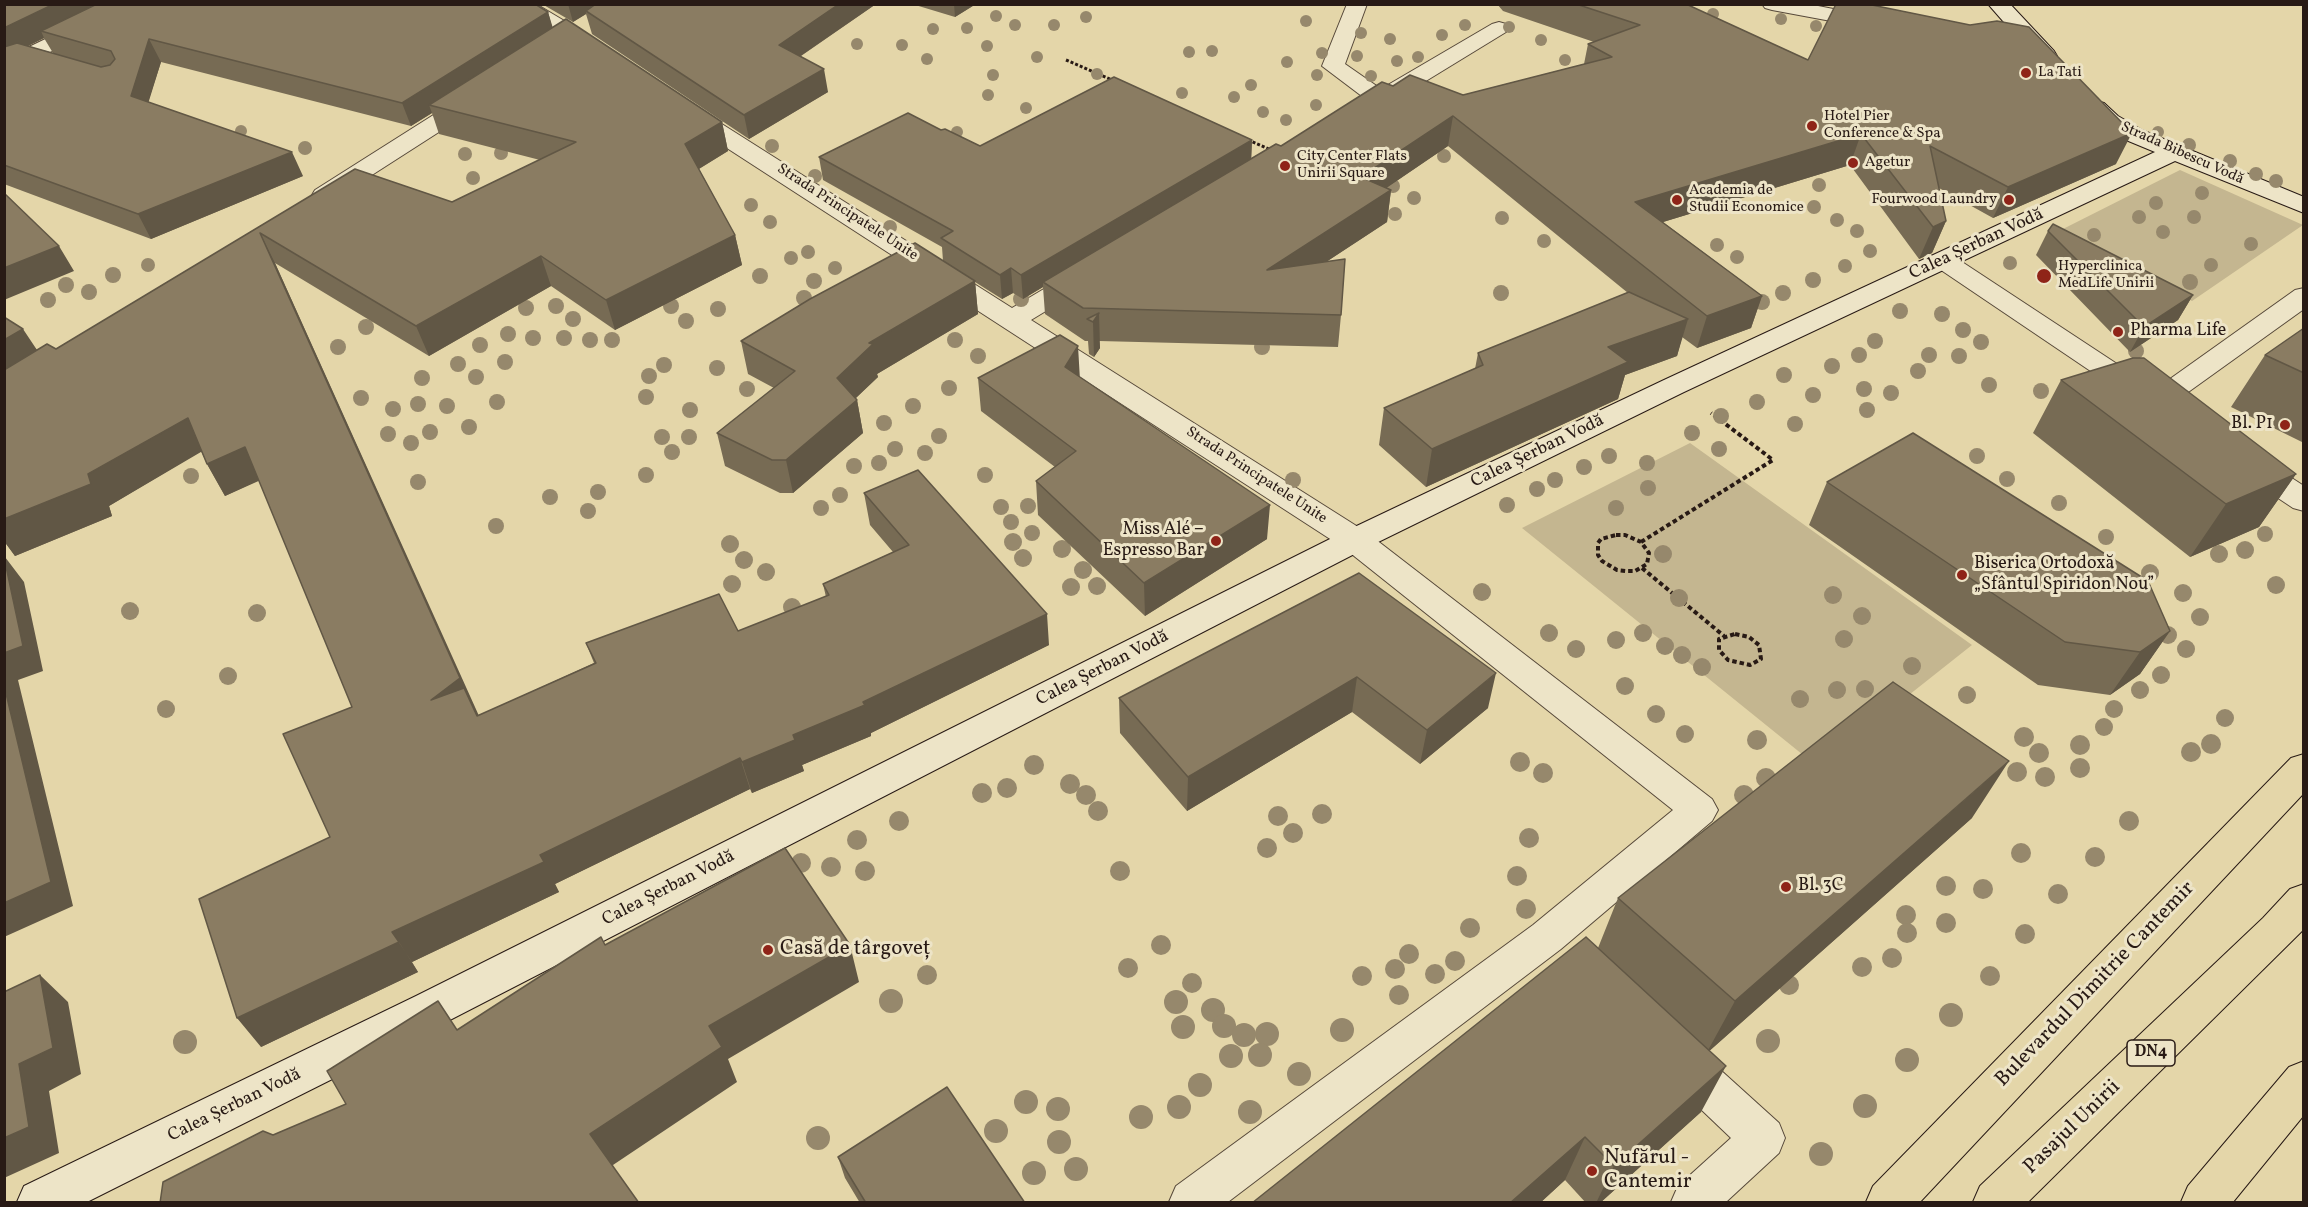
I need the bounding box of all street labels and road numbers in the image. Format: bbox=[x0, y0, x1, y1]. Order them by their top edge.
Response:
street label: Strada Bibescu Vodă bbox=[2118, 119, 2246, 189]
street label: Strada Principatele Unite bbox=[773, 161, 921, 265]
street label: Calea Șerban Vodă bbox=[1906, 204, 2048, 286]
street label: Calea Șerban Vodă bbox=[1468, 410, 1608, 494]
street label: Strada Principatele Unite bbox=[1182, 424, 1330, 528]
street label: Calea Șerban Vodă bbox=[1033, 626, 1173, 712]
street label: Calea Șerban Vodă bbox=[599, 846, 739, 932]
street label: Bulevardul Dimitrie Cantemir bbox=[1991, 877, 2201, 1093]
road number: DN4 bbox=[2127, 1040, 2175, 1066]
street label: Calea Șerban Vodă bbox=[165, 1064, 305, 1148]
street label: Pasajul Unirii bbox=[2019, 1076, 2127, 1180]

